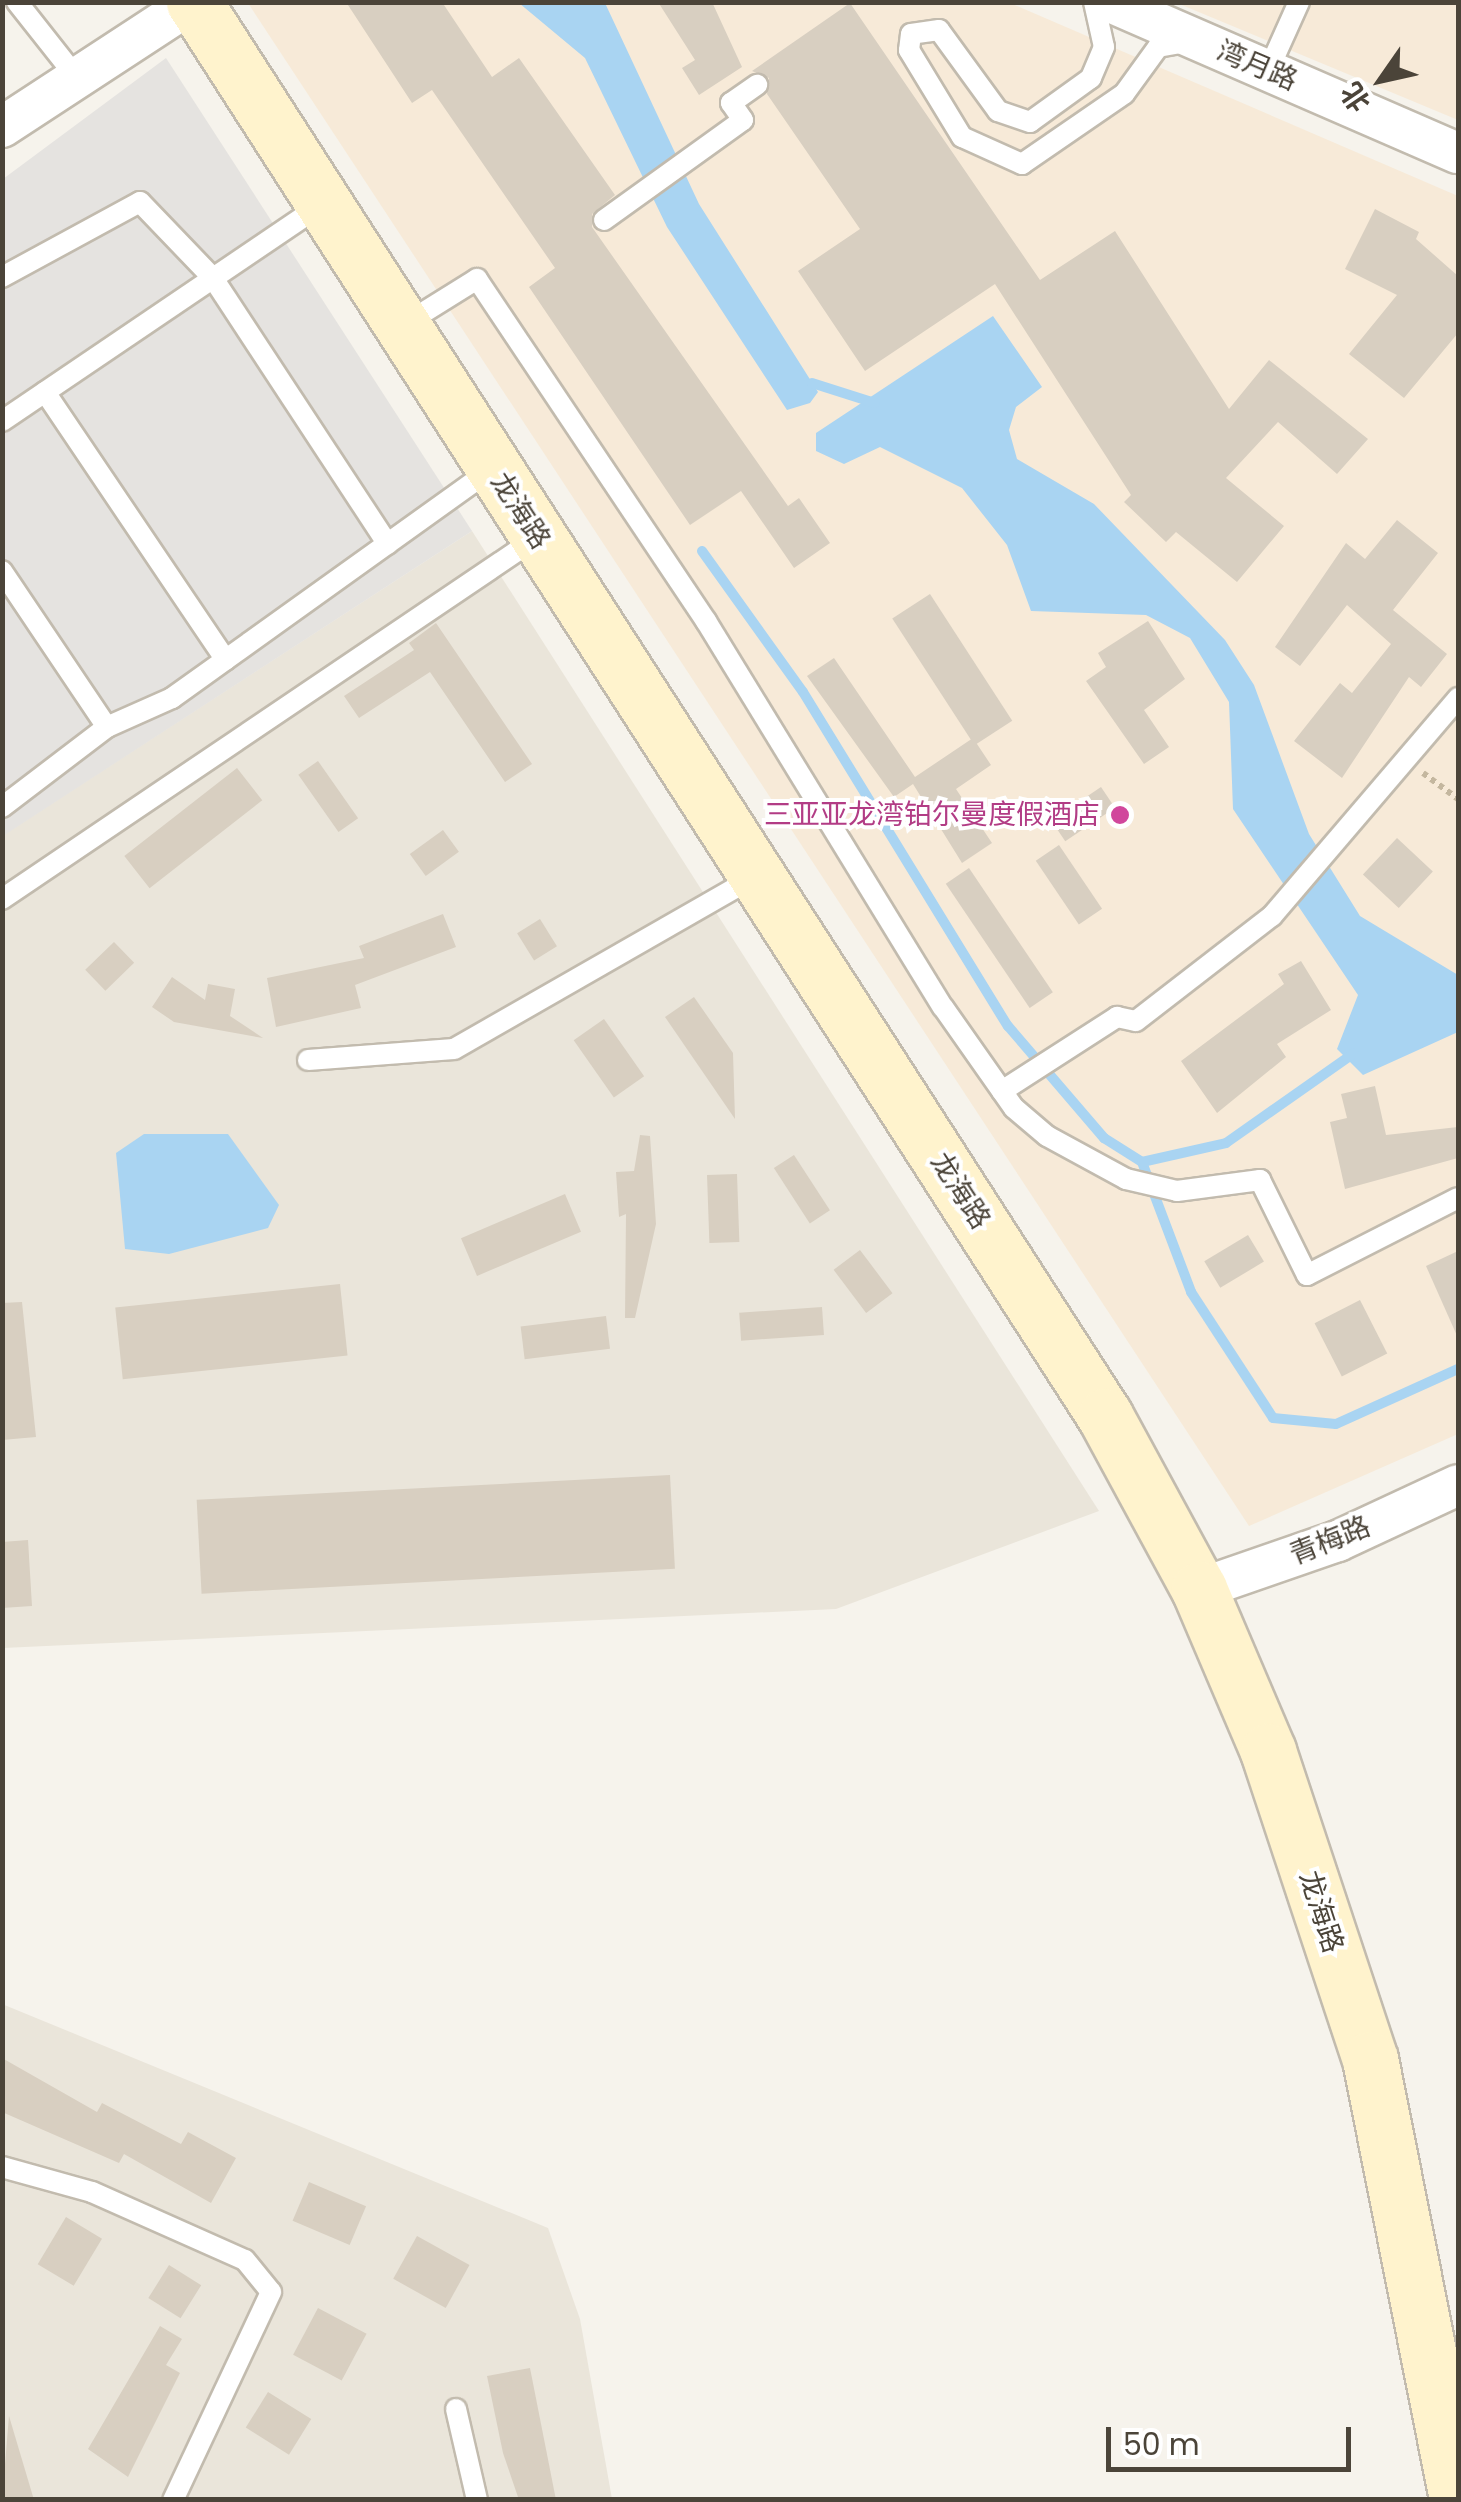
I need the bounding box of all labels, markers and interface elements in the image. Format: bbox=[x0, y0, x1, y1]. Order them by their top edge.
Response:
north arrow bbox=[1331, 30, 1431, 130]
street label: 湾月路 bbox=[1212, 34, 1302, 98]
text: 北 bbox=[1332, 75, 1380, 120]
street label: 龙海路 bbox=[483, 467, 557, 555]
place label: 三亚亚龙湾铂尔曼度假酒店 bbox=[764, 798, 1100, 832]
marker: 三亚亚龙湾铂尔曼度假酒店 bbox=[1109, 804, 1131, 826]
street label: 龙海路 bbox=[923, 1147, 997, 1235]
street label: 青梅路 bbox=[1285, 1510, 1375, 1572]
street label: 龙海路 bbox=[1292, 1867, 1350, 1957]
scale bar bbox=[1111, 2407, 1356, 2469]
text: 50 m bbox=[1123, 2423, 1200, 2466]

